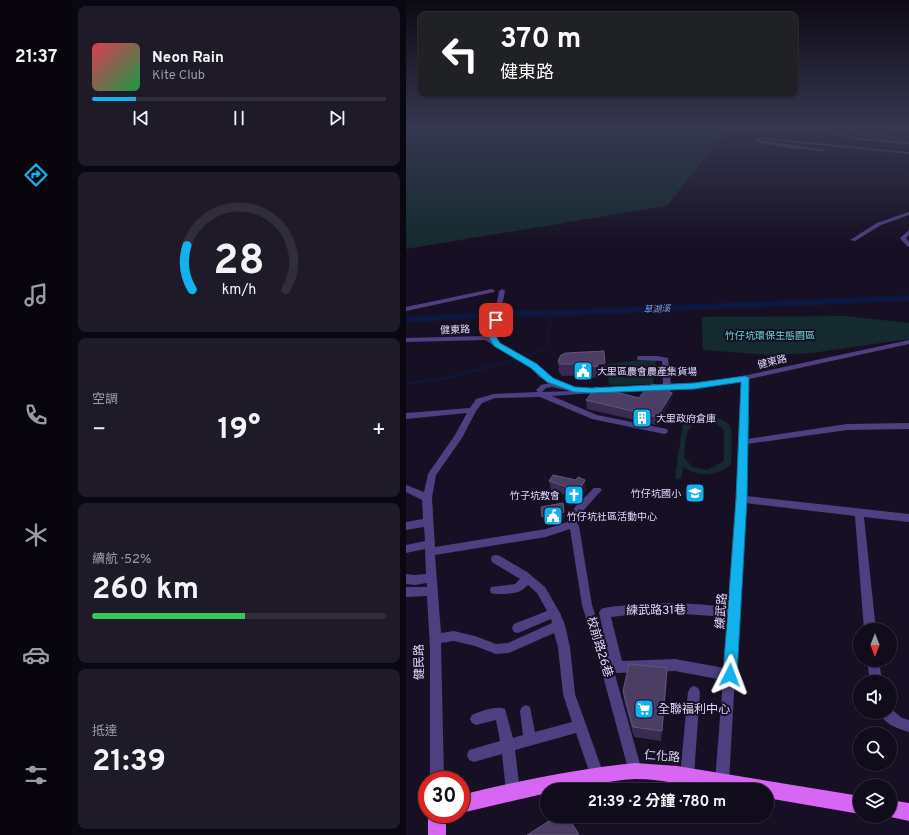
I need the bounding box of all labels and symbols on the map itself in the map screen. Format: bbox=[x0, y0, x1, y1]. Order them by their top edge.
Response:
pin bbox=[479, 303, 513, 337]
water label: 草湖溪 bbox=[643, 303, 673, 315]
street label: 健東路 bbox=[440, 323, 470, 338]
park label: 竹仔坑環保生態園區 bbox=[725, 330, 815, 343]
street label: 健東路 bbox=[756, 353, 788, 372]
public building icon: 大里區農會農產集貨場 bbox=[572, 360, 594, 382]
place label: 大里區農會農產集貨場 bbox=[597, 366, 697, 379]
building icon: 大里政府倉庫 bbox=[631, 407, 653, 429]
place label: 大里政府倉庫 bbox=[656, 413, 716, 426]
school or university icon: 竹仔坑國小 bbox=[684, 482, 706, 504]
church icon: 竹子坑教會 bbox=[563, 484, 585, 506]
place label: 竹仔坑國小 bbox=[631, 488, 681, 501]
place label: 竹子坑教會 bbox=[510, 490, 560, 503]
public building icon: 竹仔坑社區活動中心 bbox=[542, 505, 564, 527]
place label: 竹仔坑社區活動中心 bbox=[567, 511, 657, 524]
street label: 練武路 bbox=[713, 593, 731, 630]
street label: 練武路31巷 bbox=[626, 602, 686, 620]
street label: 校前路26巷 bbox=[582, 615, 616, 680]
north arrow bbox=[853, 623, 897, 667]
street label: 健民路 bbox=[412, 644, 428, 680]
position arrow bbox=[709, 654, 751, 696]
supermarket icon: 全聯福利中心 bbox=[633, 698, 655, 720]
place label: 全聯福利中心 bbox=[658, 702, 730, 718]
street label: 仁化路 bbox=[643, 747, 681, 767]
speed limit sign: 30 bbox=[418, 771, 470, 823]

